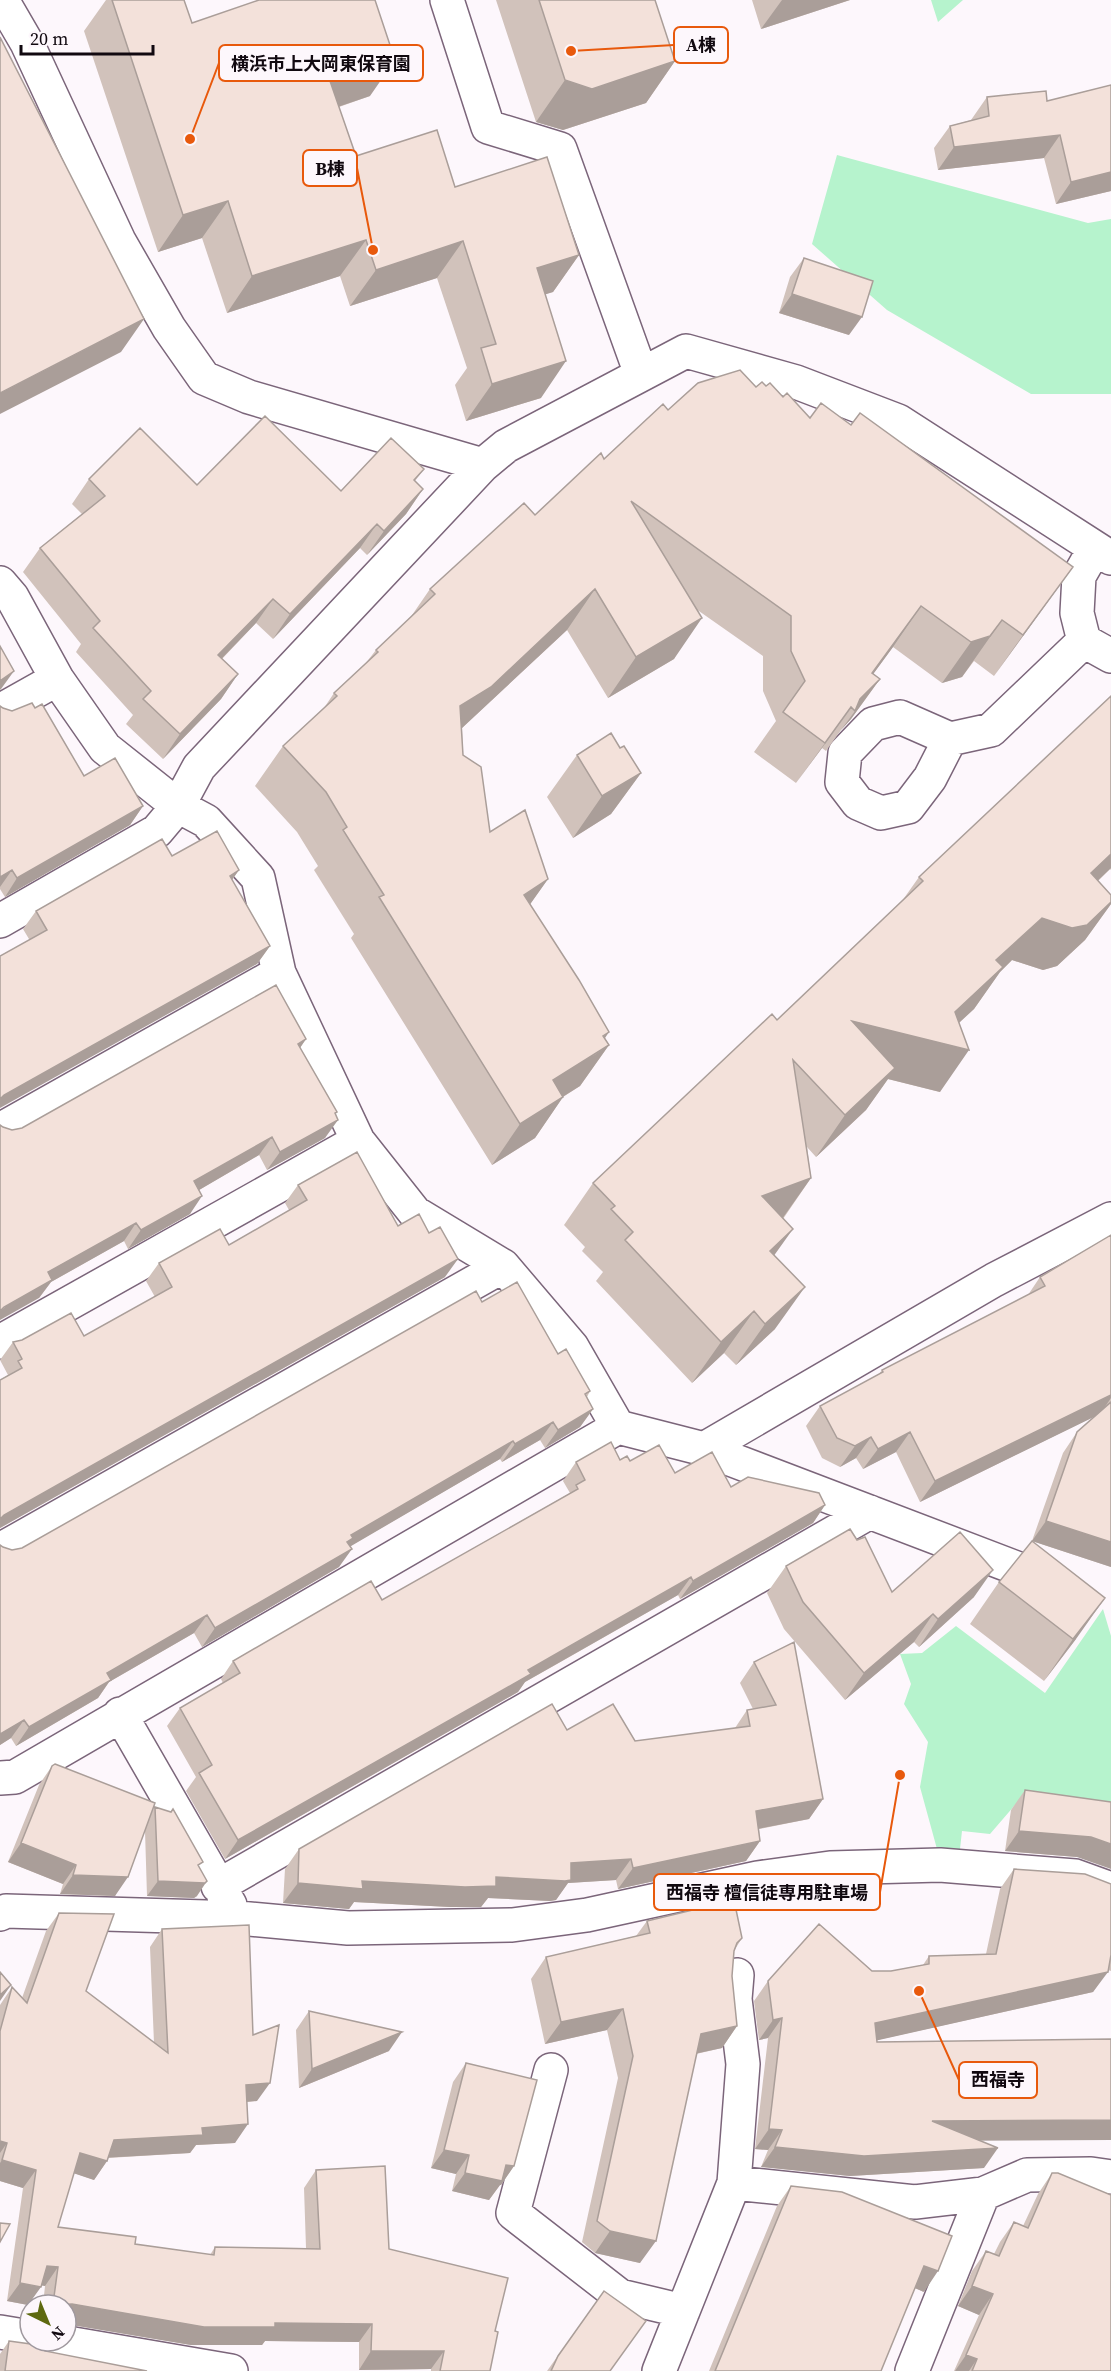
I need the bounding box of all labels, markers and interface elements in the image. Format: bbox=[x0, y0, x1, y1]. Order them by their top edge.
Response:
scale bar bbox=[21, 18, 153, 56]
text: 20 m bbox=[30, 26, 68, 51]
callout: A棟 bbox=[674, 27, 728, 63]
text: A棟 bbox=[686, 32, 716, 57]
callout: 横浜市上大岡東保育園 bbox=[219, 45, 423, 81]
text: 横浜市上大岡東保育園 bbox=[231, 51, 411, 76]
callout: B棟 bbox=[303, 150, 357, 186]
text: B棟 bbox=[315, 156, 345, 181]
callout: 西福寺 檀信徒専用駐車場 bbox=[654, 1874, 880, 1910]
text: 西福寺 檀信徒専用駐車場 bbox=[666, 1880, 868, 1905]
callout: 西福寺 bbox=[959, 2062, 1037, 2098]
text: 西福寺 bbox=[971, 2067, 1025, 2092]
north arrow bbox=[18, 2293, 78, 2353]
text: N bbox=[46, 2322, 70, 2346]

